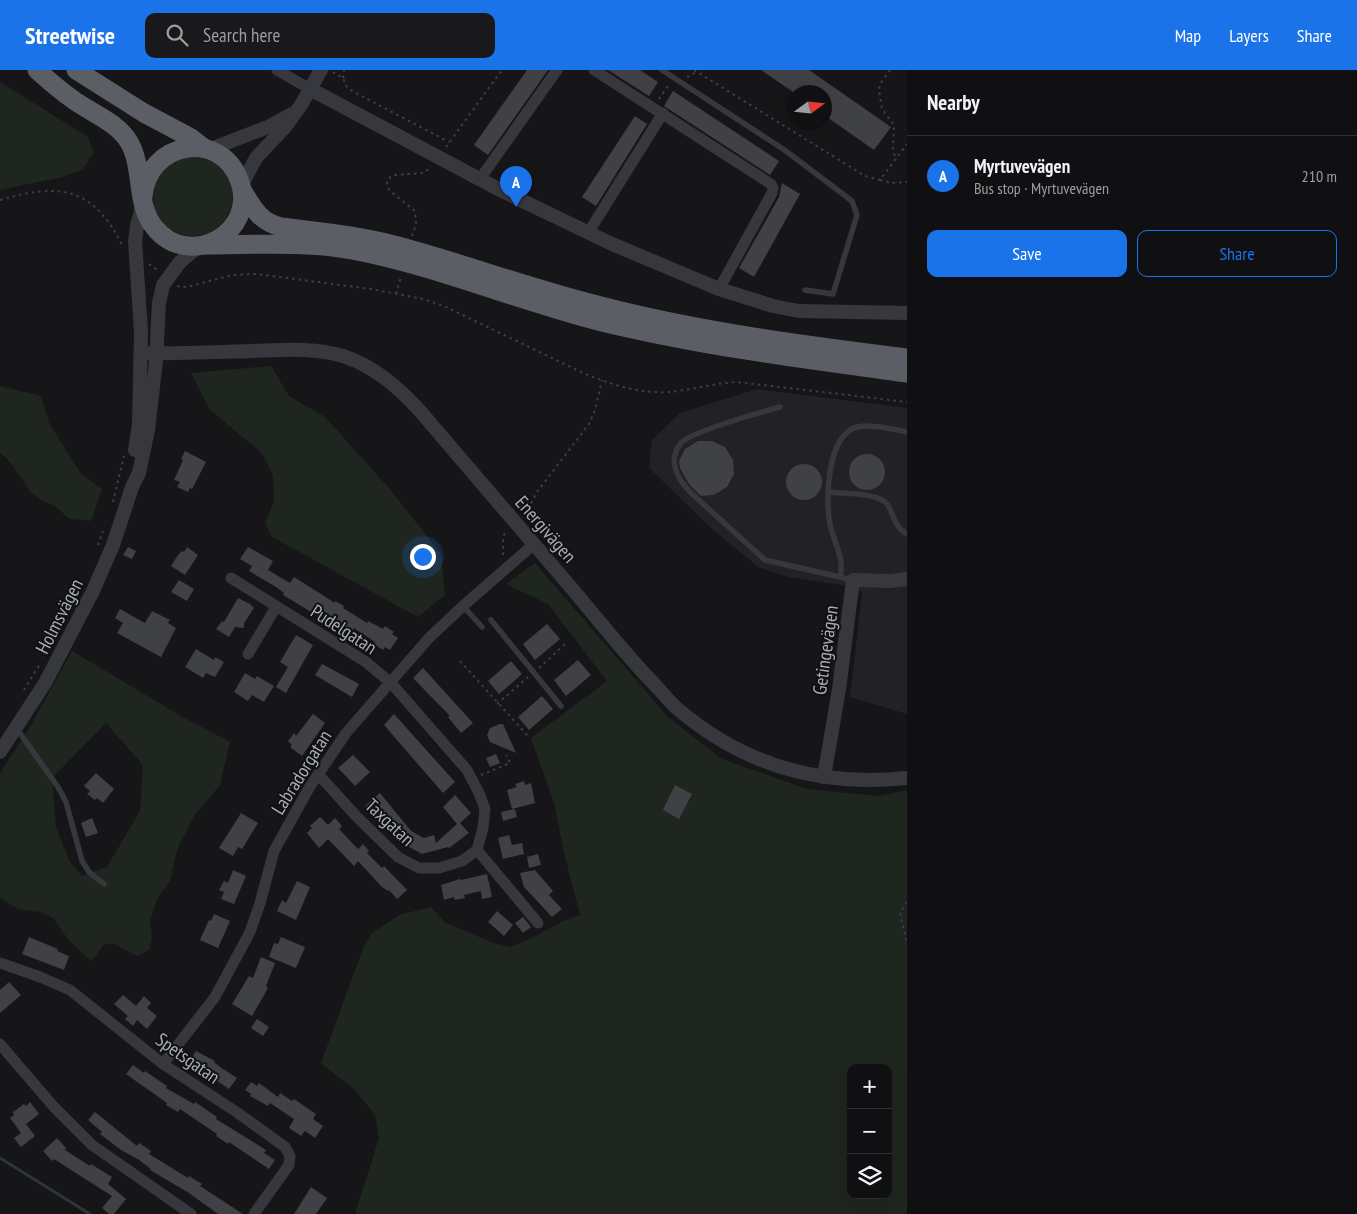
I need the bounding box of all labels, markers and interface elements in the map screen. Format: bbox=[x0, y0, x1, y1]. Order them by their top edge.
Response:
search box bbox=[145, 13, 495, 58]
text: Streetwise bbox=[25, 20, 115, 51]
icon: search bbox=[163, 21, 191, 49]
text: Search here bbox=[203, 23, 280, 47]
text: Map bbox=[1175, 24, 1201, 47]
text: Layers bbox=[1229, 24, 1269, 47]
text: Share bbox=[1297, 24, 1332, 47]
north arrow bbox=[787, 85, 832, 130]
text: Nearby bbox=[927, 89, 980, 116]
text: Myrtuvevägen bbox=[974, 154, 1070, 178]
pin: A bbox=[500, 166, 532, 207]
text: A bbox=[939, 166, 947, 186]
text: 210 m bbox=[1302, 166, 1337, 186]
text: Bus stop · Myrtuvevägen bbox=[974, 178, 1109, 198]
button: Save bbox=[927, 230, 1127, 277]
button: Share bbox=[1137, 230, 1337, 277]
street label: Energivägen bbox=[510, 490, 582, 568]
your location bbox=[410, 544, 436, 570]
street label: Holmsvägen bbox=[30, 574, 88, 658]
street label: Pudelgatan bbox=[307, 599, 381, 659]
street label: Getingevägen bbox=[807, 604, 843, 696]
street label: Labradorgatan bbox=[266, 725, 336, 819]
street label: Taxgatan bbox=[360, 793, 420, 851]
street label: Spetsgatan bbox=[151, 1027, 225, 1089]
map controls bbox=[847, 1064, 892, 1199]
button: + bbox=[847, 1064, 892, 1109]
button: − bbox=[847, 1109, 892, 1154]
button: layers bbox=[847, 1154, 892, 1199]

